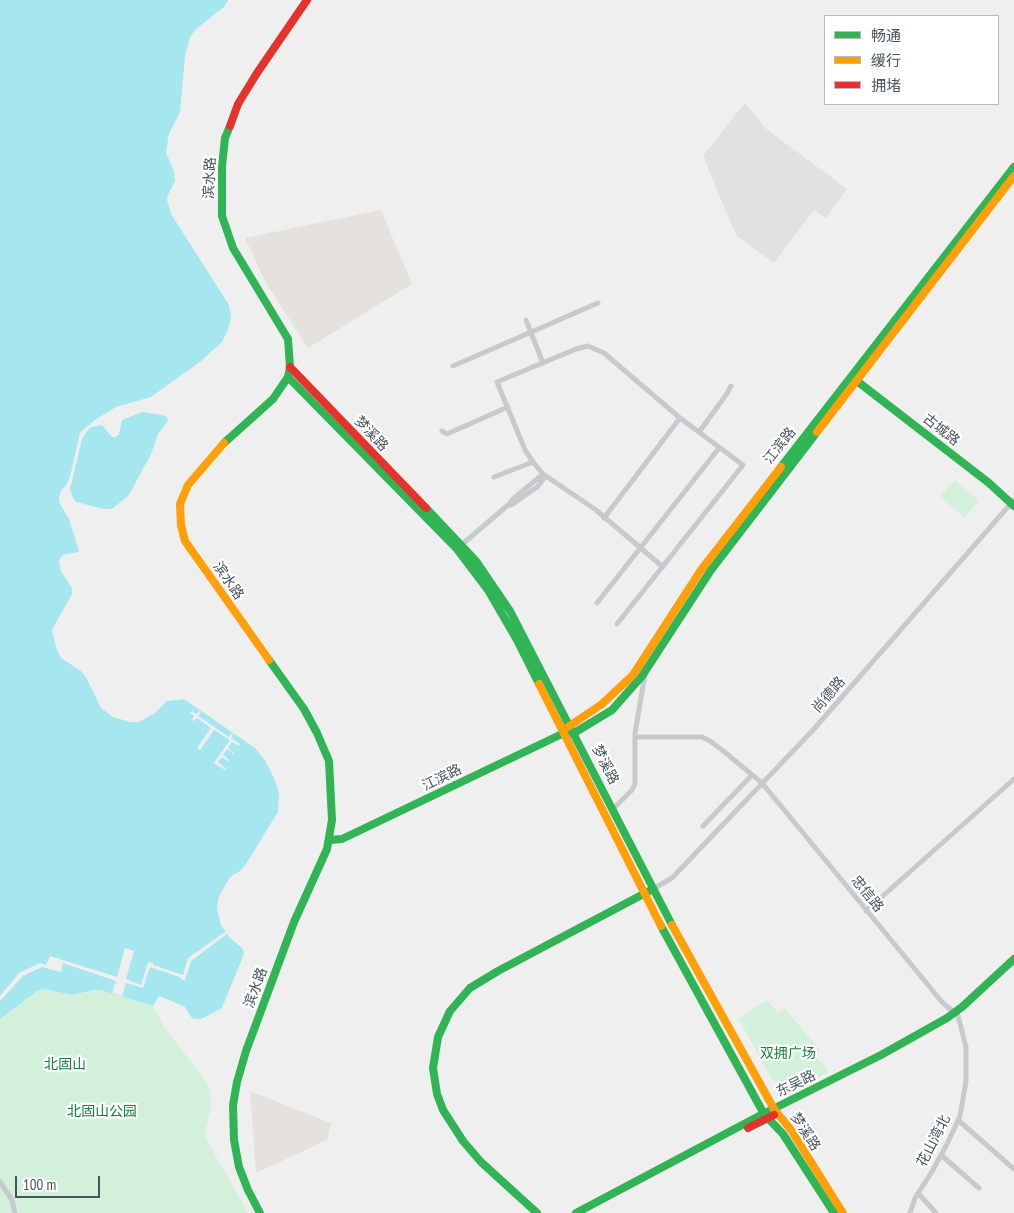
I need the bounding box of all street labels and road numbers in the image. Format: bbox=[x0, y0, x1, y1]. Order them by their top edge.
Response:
street label: 滨水路 bbox=[201, 157, 219, 199]
street label: 古城路 bbox=[919, 410, 963, 450]
street label: 梦溪路 bbox=[351, 413, 391, 455]
street label: 江滨路 bbox=[760, 424, 800, 468]
street label: 滨水路 bbox=[209, 559, 247, 603]
street label: 尚德路 bbox=[809, 674, 849, 716]
street label: 梦溪路 bbox=[588, 742, 622, 788]
street label: 江滨路 bbox=[419, 761, 465, 795]
street label: 忠信路 bbox=[847, 872, 887, 916]
street label: 滨水路 bbox=[241, 965, 271, 1011]
street label: 东吴路 bbox=[773, 1067, 819, 1101]
street label: 梦溪路 bbox=[787, 1110, 823, 1154]
street label: 花山湾北 bbox=[914, 1112, 954, 1170]

